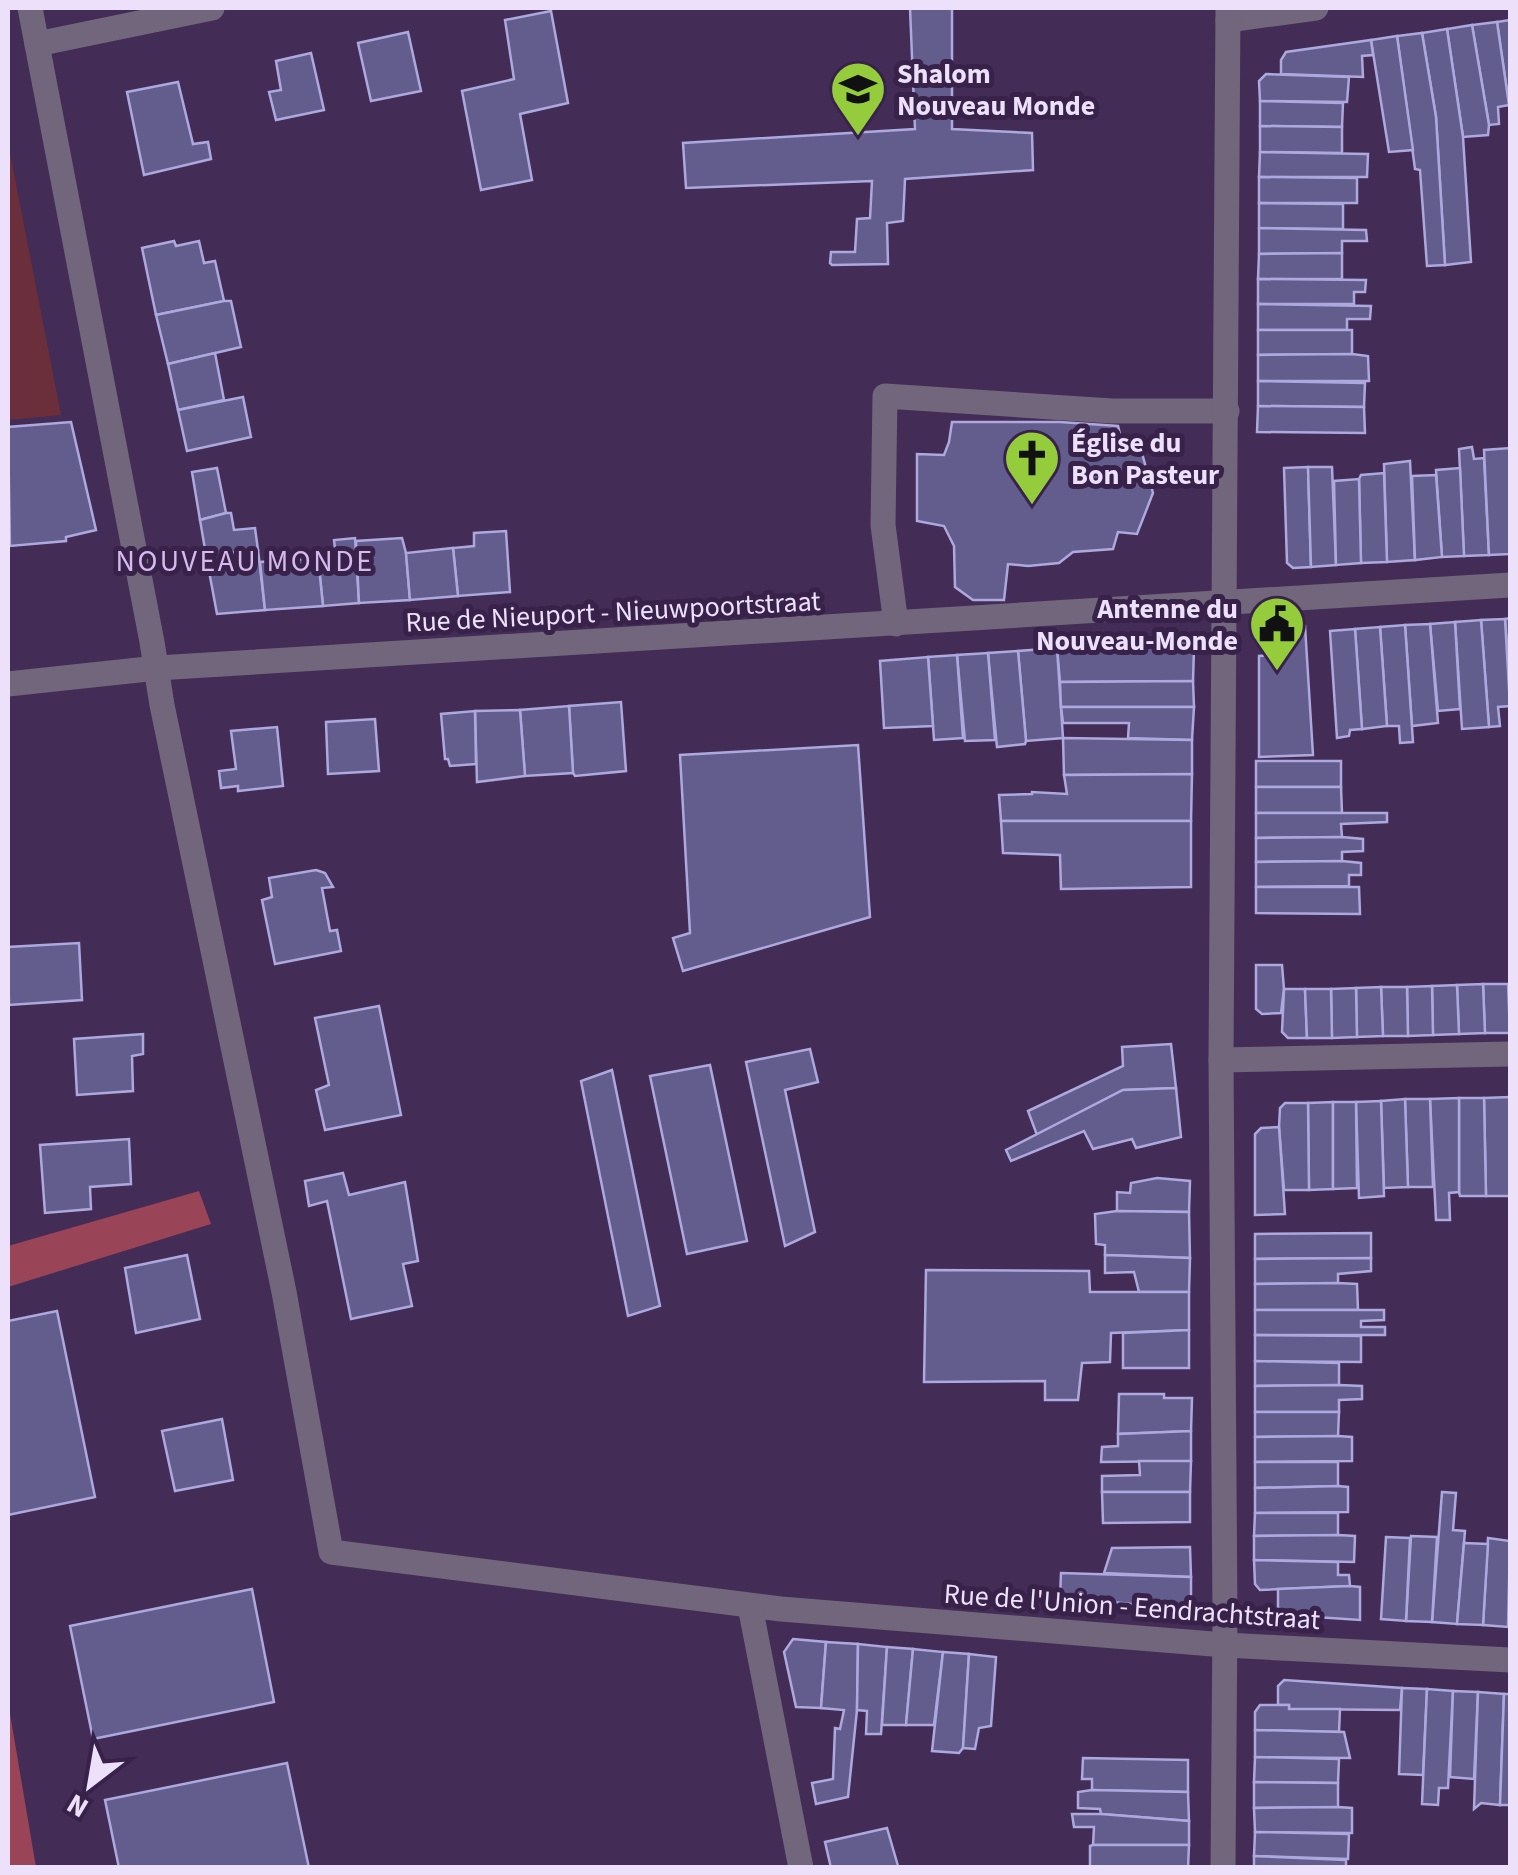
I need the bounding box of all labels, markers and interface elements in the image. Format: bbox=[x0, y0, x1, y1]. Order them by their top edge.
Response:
place label: Shalom Nouveau Monde bbox=[897, 54, 1095, 126]
school or university icon: Shalom Nouveau Monde bbox=[828, 59, 888, 138]
place label: Église du Bon Pasteur bbox=[1071, 423, 1220, 495]
church icon: Église du Bon Pasteur bbox=[1002, 428, 1062, 507]
district label: NOUVEAU MONDE bbox=[116, 540, 374, 583]
street label: Rue de Nieuport - Nieuwpoortstraat bbox=[404, 581, 822, 643]
place label: Antenne du Nouveau-Monde bbox=[1036, 589, 1238, 661]
public building icon: Antenne du Nouveau-Monde bbox=[1247, 594, 1307, 673]
street label: Rue de l'Union - Eendrachtstraat bbox=[942, 1574, 1322, 1640]
north arrow bbox=[40, 1735, 140, 1835]
text: N bbox=[59, 1784, 96, 1828]

